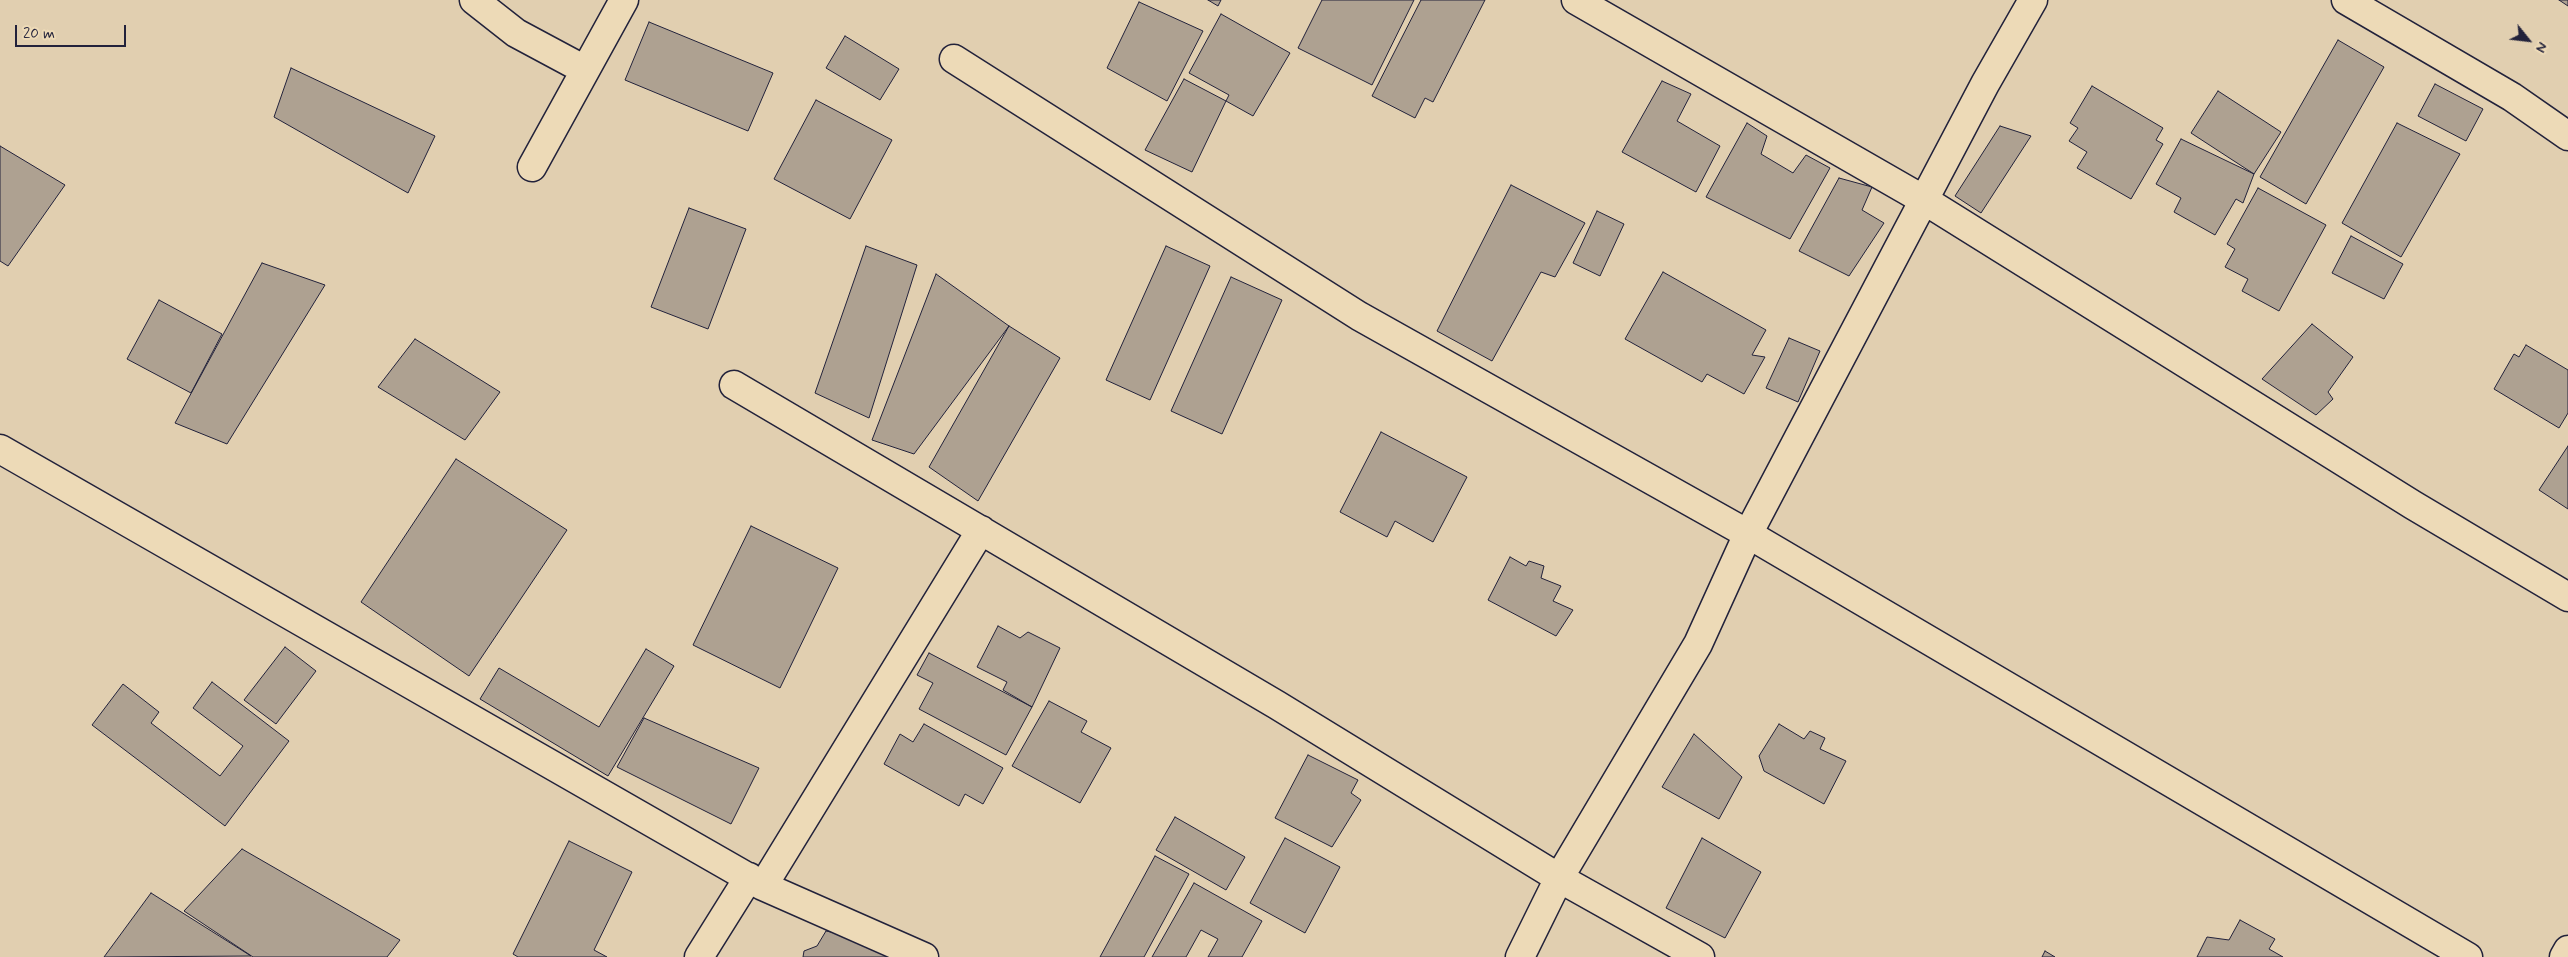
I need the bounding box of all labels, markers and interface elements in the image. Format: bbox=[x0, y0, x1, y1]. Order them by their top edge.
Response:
scale bar bbox=[18, 15, 129, 47]
north arrow bbox=[2503, 15, 2553, 65]
text: 20 m bbox=[23, 24, 55, 44]
text: N bbox=[2531, 39, 2551, 56]

